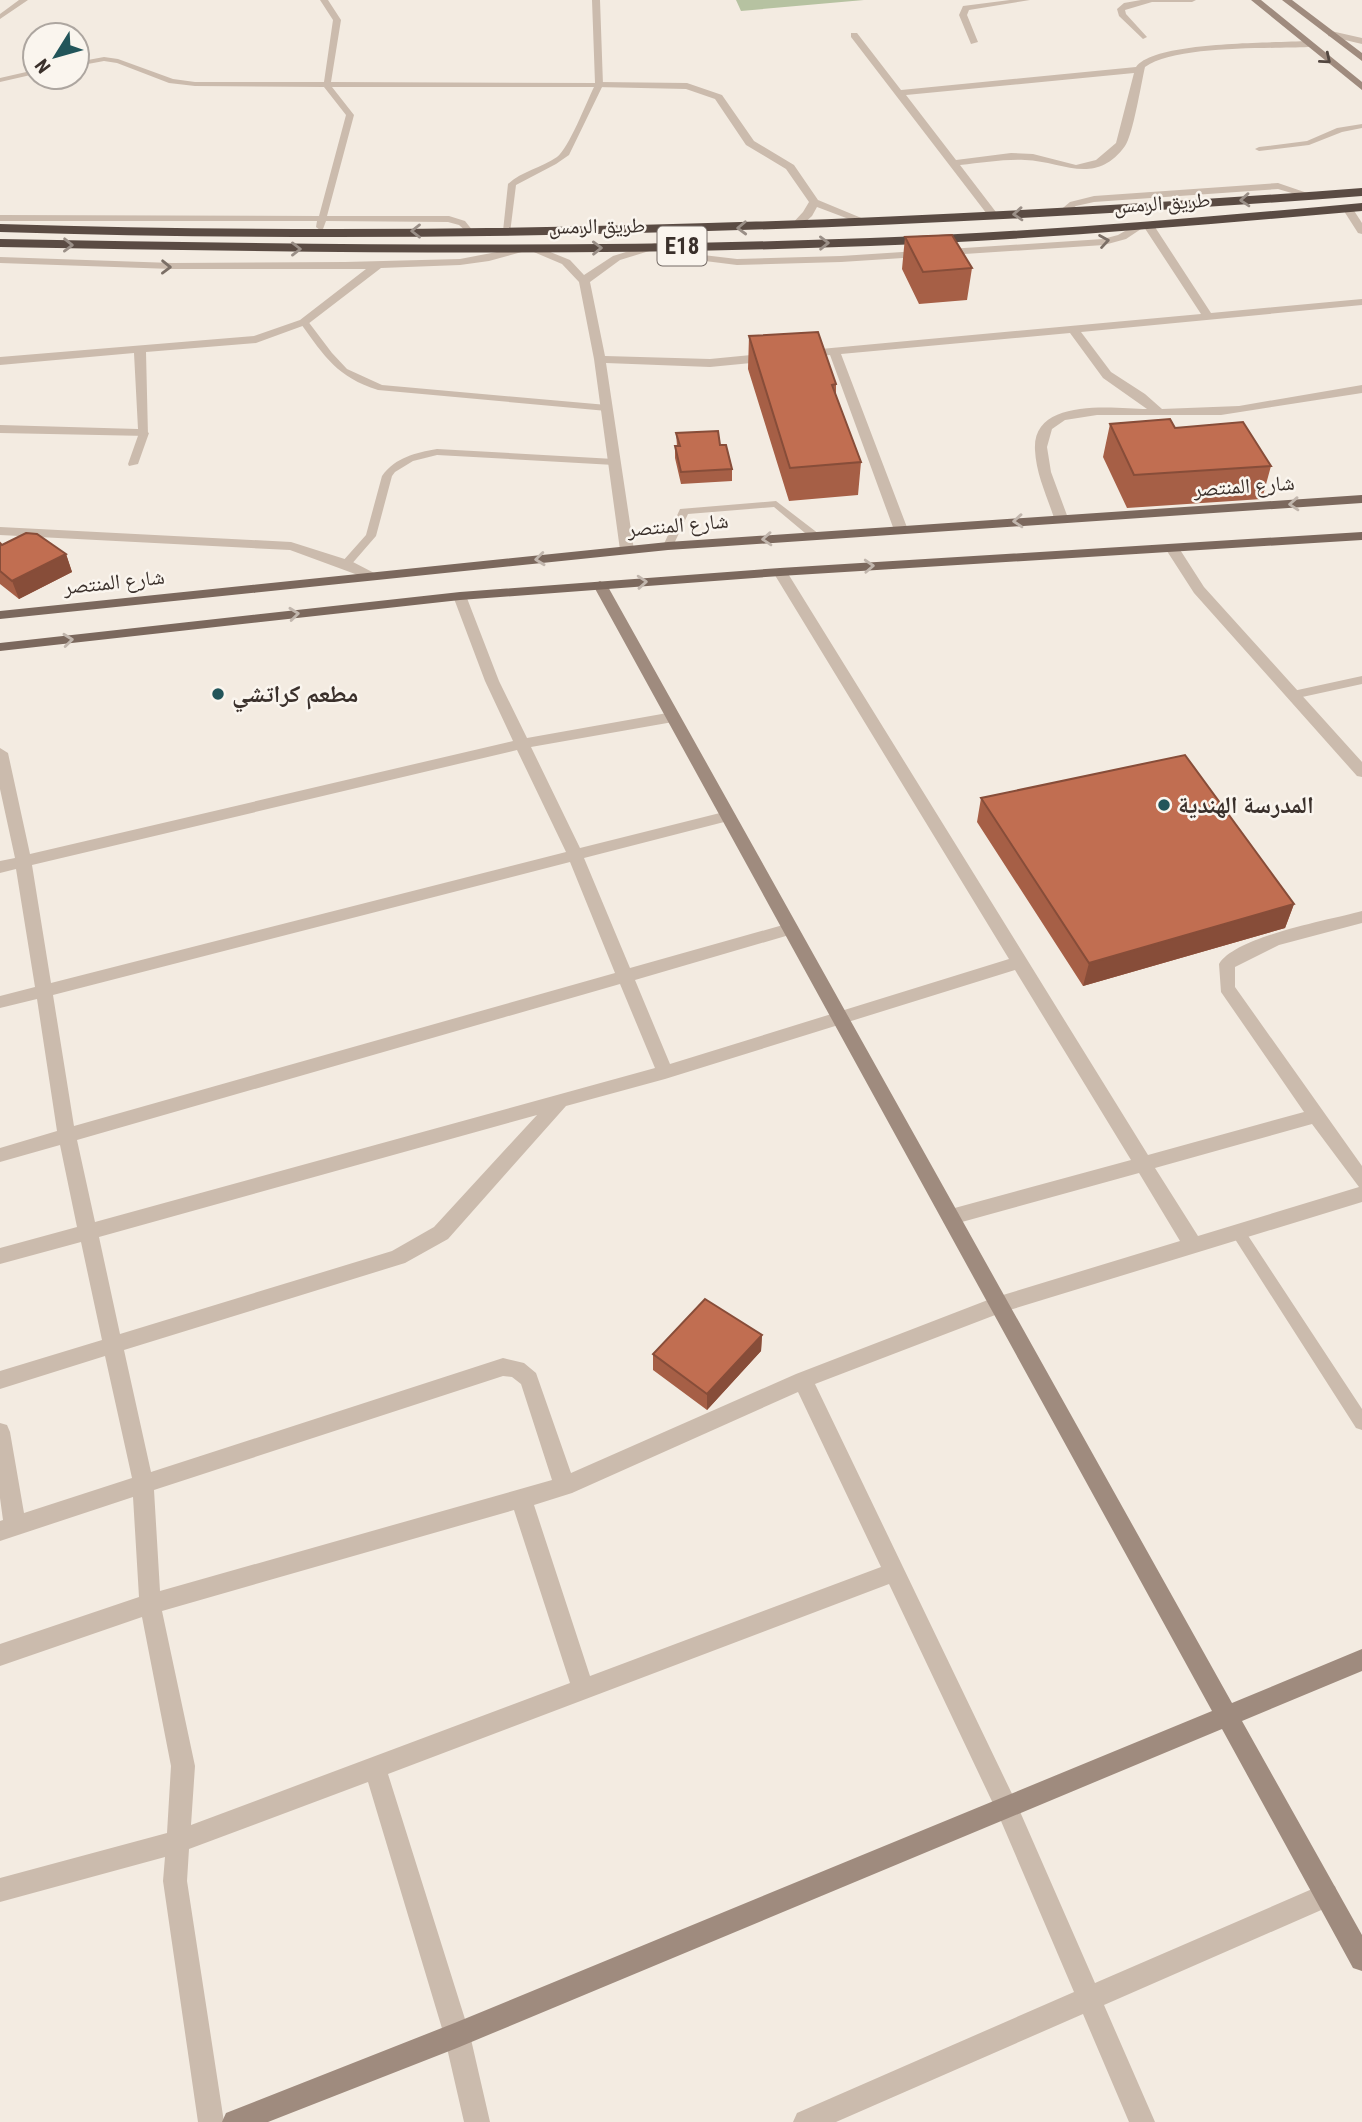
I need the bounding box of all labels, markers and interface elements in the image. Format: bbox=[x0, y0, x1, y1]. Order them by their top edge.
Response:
north arrow bbox=[21, 21, 91, 91]
one-way arrow bbox=[1318, 51, 1330, 64]
text: N bbox=[30, 54, 56, 77]
street label: طريق الرمس bbox=[1113, 188, 1211, 219]
one-way arrow bbox=[1239, 193, 1250, 208]
one-way arrow bbox=[1012, 207, 1023, 222]
street label: طريق الرمس bbox=[548, 213, 646, 240]
one-way arrow bbox=[736, 220, 747, 235]
one-way arrow bbox=[411, 224, 422, 239]
road number: E18 bbox=[658, 227, 706, 266]
one-way arrow bbox=[1098, 234, 1110, 249]
one-way arrow bbox=[819, 235, 830, 250]
one-way arrow bbox=[63, 238, 74, 253]
one-way arrow bbox=[591, 240, 602, 255]
one-way arrow bbox=[291, 241, 301, 257]
one-way arrow bbox=[161, 259, 172, 275]
street label: شارع المنتصر bbox=[1192, 470, 1295, 503]
one-way arrow bbox=[1288, 496, 1299, 511]
street label: شارع المنتصر bbox=[625, 509, 730, 542]
one-way arrow bbox=[1012, 514, 1023, 529]
one-way arrow bbox=[761, 531, 772, 546]
one-way arrow bbox=[534, 551, 546, 566]
one-way arrow bbox=[864, 559, 875, 574]
street label: شارع المنتصر bbox=[61, 565, 166, 600]
one-way arrow bbox=[637, 575, 648, 590]
one-way arrow bbox=[288, 607, 300, 622]
one-way arrow bbox=[62, 632, 74, 647]
place label: مطعم كراتشي bbox=[232, 680, 358, 713]
marker: مطعم كراتشي bbox=[210, 686, 226, 702]
place label: المدرسة الهندية bbox=[1178, 791, 1314, 819]
marker: المدرسة الهندية bbox=[1156, 797, 1172, 813]

